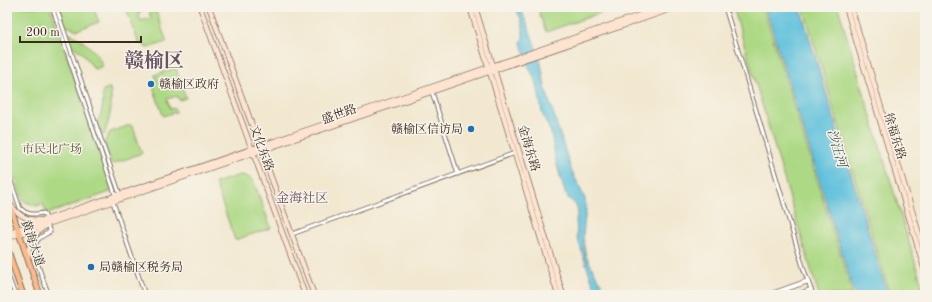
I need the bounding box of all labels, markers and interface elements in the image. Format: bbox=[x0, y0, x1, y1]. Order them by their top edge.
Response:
scale bar bbox=[20, 18, 141, 44]
text: 200 m bbox=[26, 27, 60, 39]
district label: 赣榆区 bbox=[124, 49, 184, 72]
place label: 赣榆区政府 bbox=[159, 77, 219, 91]
marker: 赣榆区政府 bbox=[146, 79, 156, 89]
street label: 盛世路 bbox=[320, 102, 358, 126]
street label: 徐福东路 bbox=[881, 111, 909, 161]
place label: 赣榆区信访局 bbox=[391, 122, 463, 136]
street label: 文化东路 bbox=[247, 123, 277, 173]
street label: 金海东路 bbox=[515, 123, 543, 173]
marker: 赣榆区信访局 bbox=[466, 124, 476, 134]
water label: 沙汪河 bbox=[825, 128, 850, 171]
park label: 市民北广场 bbox=[22, 142, 82, 156]
district label: 金海社区 bbox=[276, 191, 328, 205]
street label: 黄海大道 bbox=[19, 218, 47, 268]
place label: 局赣榆区税务局 bbox=[99, 260, 183, 274]
marker: 局赣榆区税务局 bbox=[86, 262, 96, 272]

